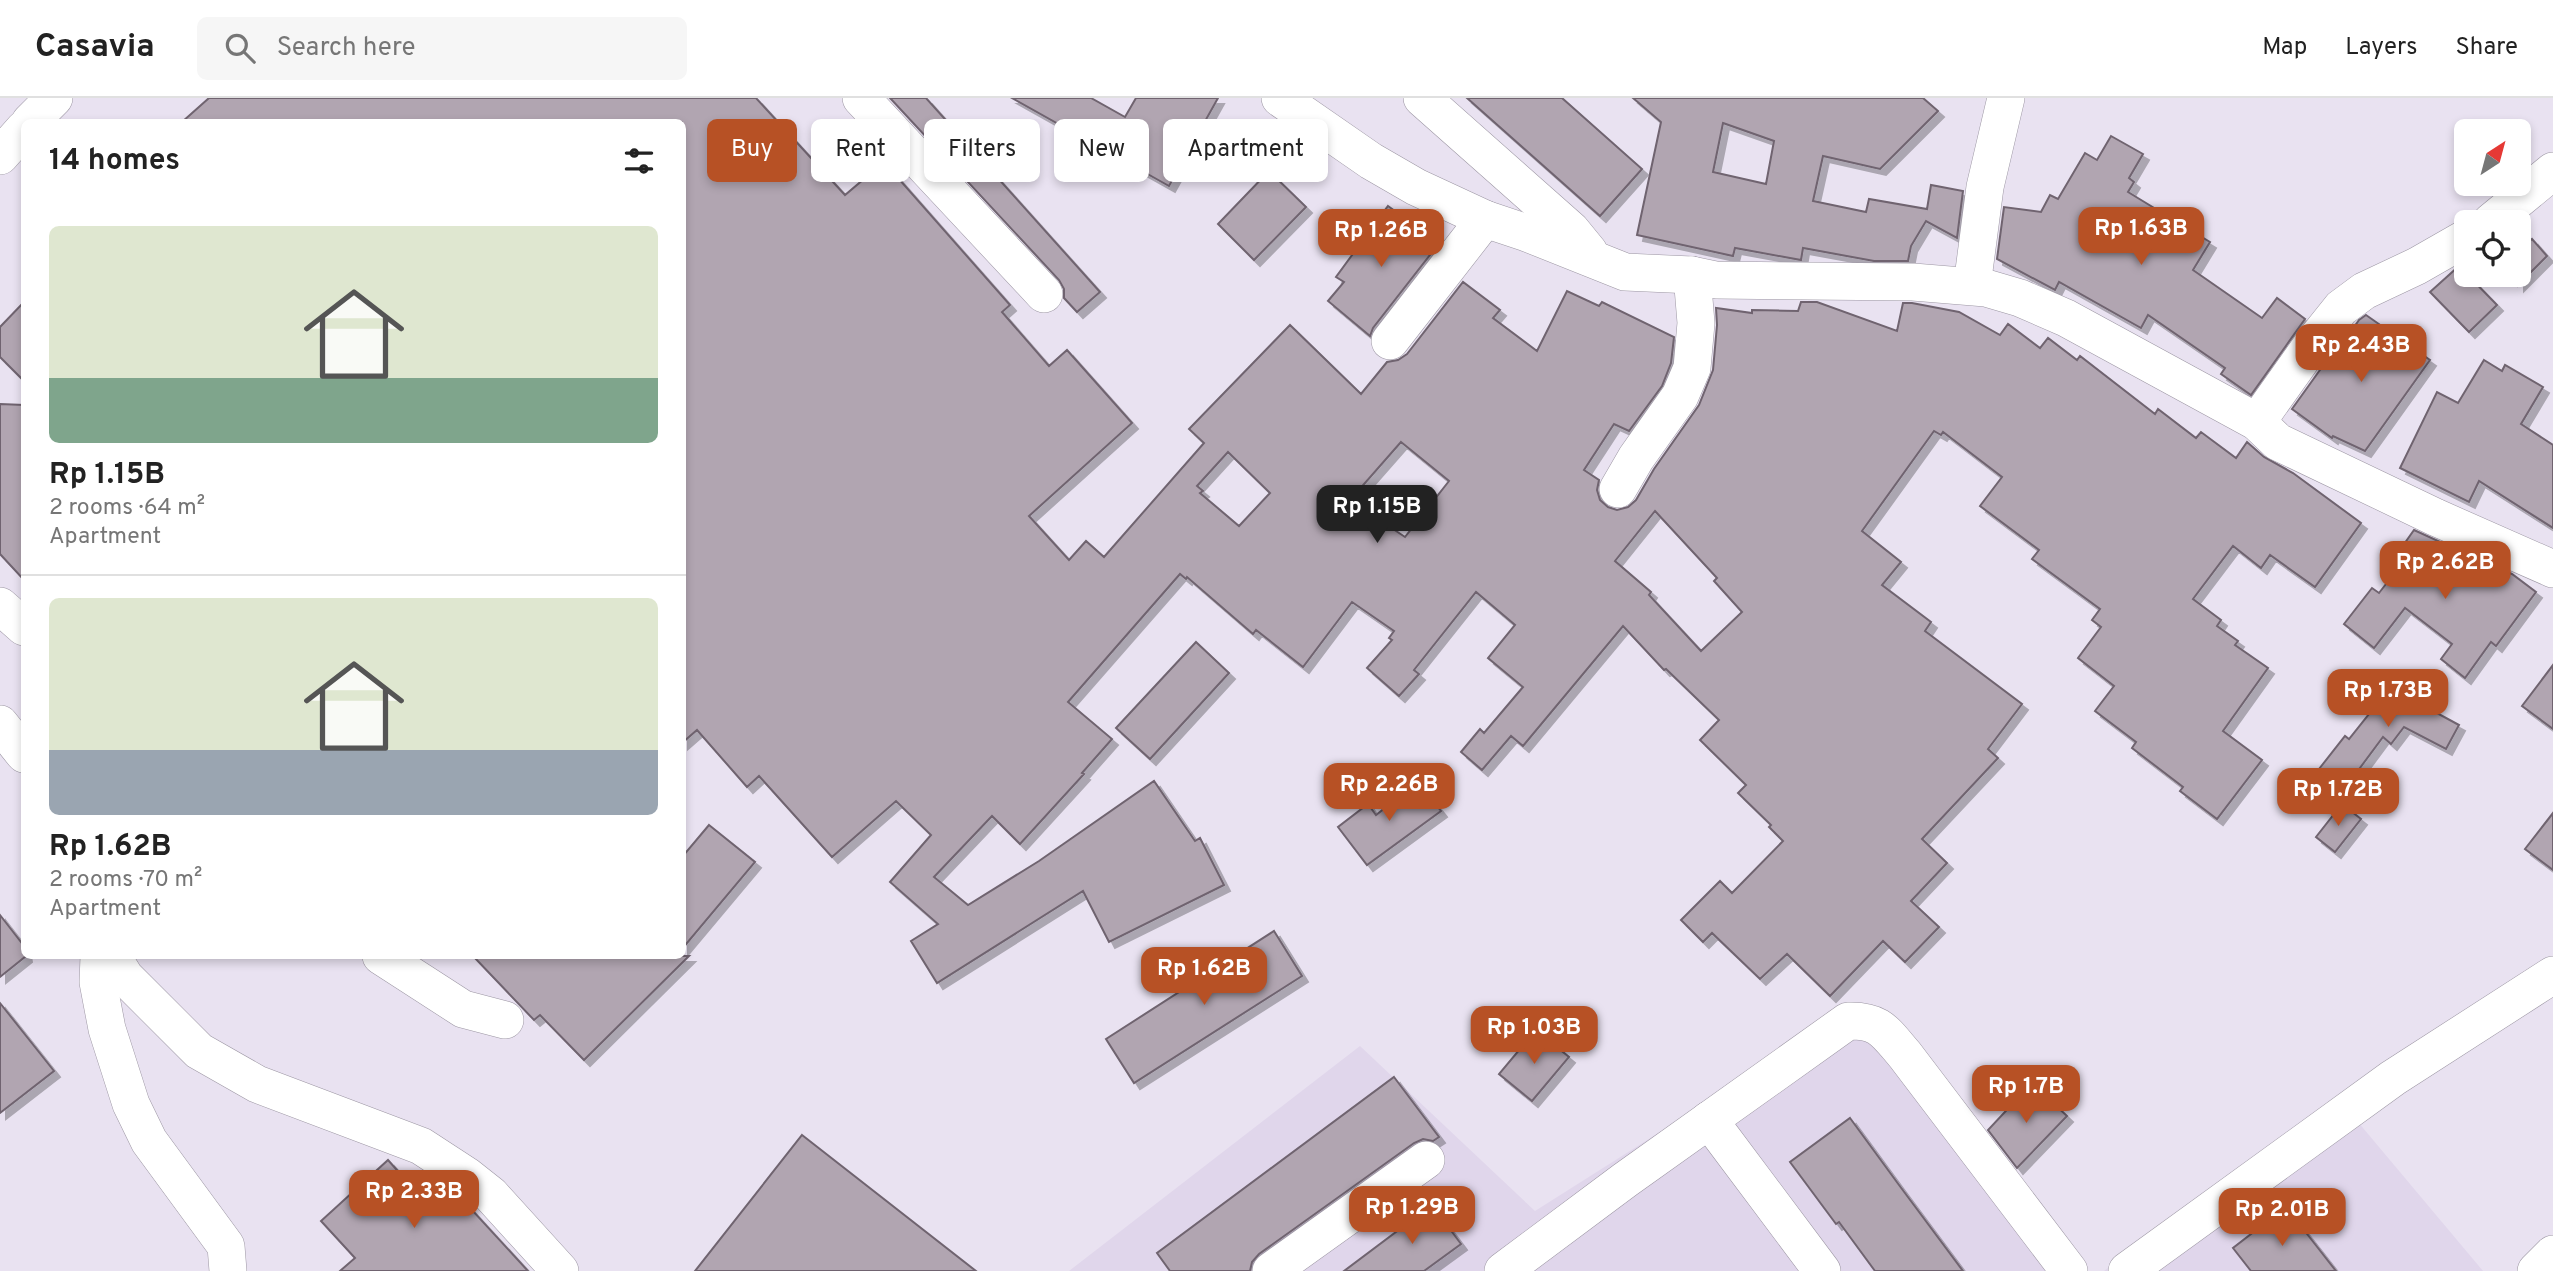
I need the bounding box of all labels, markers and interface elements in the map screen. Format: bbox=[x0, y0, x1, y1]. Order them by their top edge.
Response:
search box bbox=[197, 17, 687, 80]
text: Casavia bbox=[35, 27, 155, 69]
icon: search bbox=[221, 29, 259, 67]
text: Search here bbox=[277, 32, 416, 65]
text: Map bbox=[2262, 33, 2307, 63]
text: Layers bbox=[2345, 33, 2417, 63]
text: Share bbox=[2455, 33, 2518, 63]
chip: Buy bbox=[707, 119, 797, 182]
chip: Rent bbox=[811, 119, 910, 182]
chip: Filters bbox=[924, 119, 1040, 182]
chip: New bbox=[1054, 119, 1149, 182]
chip: Apartment bbox=[1163, 119, 1328, 182]
north arrow bbox=[2454, 119, 2530, 196]
map controls bbox=[2454, 119, 2531, 287]
icon: filters bbox=[620, 142, 658, 180]
text: 14 homes bbox=[49, 143, 180, 180]
pin: Rp 1.63B bbox=[2069, 208, 2213, 267]
pin: Rp 1.26B bbox=[1309, 209, 1453, 269]
button: locate bbox=[2454, 210, 2531, 287]
text: Rp 1.63B bbox=[2094, 215, 2188, 244]
text: Rp 1.26B bbox=[1334, 217, 1428, 246]
icon: home bbox=[291, 271, 417, 397]
pin: Rp 2.43B bbox=[2289, 324, 2433, 384]
text: Rp 2.43B bbox=[2312, 332, 2410, 361]
text: Rp 1.15B bbox=[49, 457, 165, 494]
pin: Rp 1.15B bbox=[1305, 486, 1449, 545]
text: Rp 1.15B bbox=[1333, 493, 1421, 522]
text: 2 rooms · 64 m² bbox=[49, 494, 205, 523]
text: Apartment bbox=[49, 523, 161, 552]
pin: Rp 2.62B bbox=[2373, 542, 2517, 601]
text: Rp 2.62B bbox=[2396, 549, 2494, 578]
icon: home bbox=[291, 643, 417, 769]
pin: Rp 1.73B bbox=[2316, 670, 2460, 729]
text: Rp 1.73B bbox=[2343, 677, 2433, 706]
pin: Rp 2.26B bbox=[1317, 764, 1461, 823]
pin: Rp 1.72B bbox=[2266, 768, 2410, 828]
text: Rp 2.26B bbox=[1340, 771, 1438, 800]
text: Rp 1.72B bbox=[2293, 776, 2383, 805]
text: Rp 1.62B bbox=[49, 829, 171, 866]
text: 2 rooms · 70 m² bbox=[49, 866, 202, 895]
text: Apartment bbox=[49, 895, 161, 924]
pin: Rp 1.62B bbox=[1132, 948, 1276, 1007]
text: Rp 1.62B bbox=[1157, 955, 1251, 984]
pin: Rp 1.03B bbox=[1462, 1006, 1606, 1066]
text: Rp 1.03B bbox=[1487, 1014, 1581, 1043]
pin: Rp 1.7B bbox=[1961, 1066, 2091, 1125]
text: Rp 1.7B bbox=[1988, 1073, 2064, 1102]
pin: Rp 2.33B bbox=[342, 1170, 486, 1230]
text: Rp 2.33B bbox=[365, 1178, 463, 1207]
pin: Rp 1.29B bbox=[1340, 1186, 1484, 1246]
pin: Rp 2.01B bbox=[2210, 1188, 2354, 1248]
text: Rp 1.29B bbox=[1365, 1194, 1459, 1223]
text: Rp 2.01B bbox=[2235, 1196, 2329, 1225]

